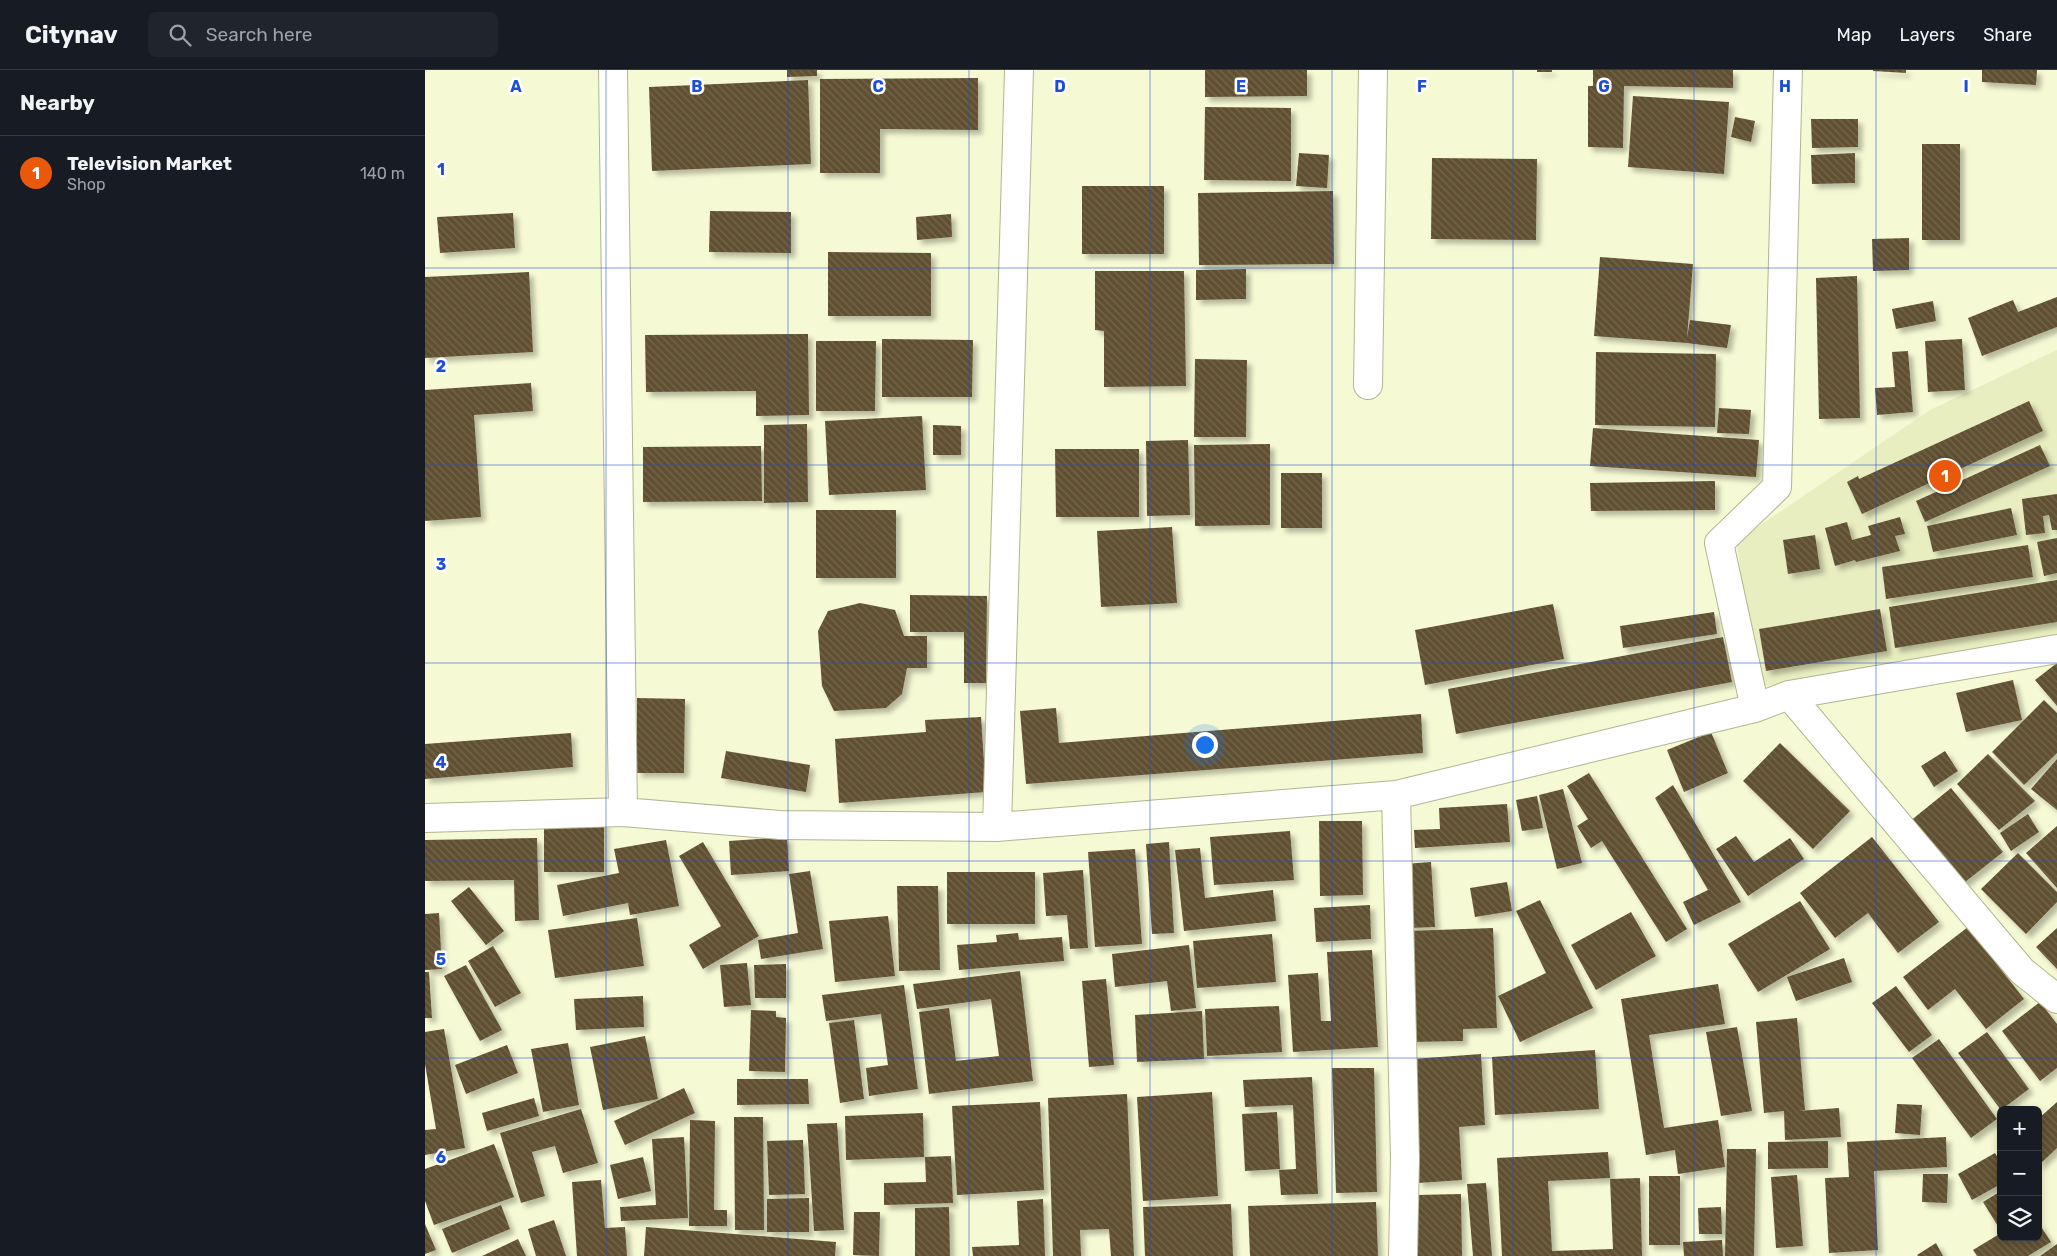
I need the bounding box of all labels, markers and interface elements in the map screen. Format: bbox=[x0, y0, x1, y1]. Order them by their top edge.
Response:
search box bbox=[148, 12, 498, 57]
text: Citynav bbox=[25, 21, 118, 49]
icon: search bbox=[166, 21, 194, 49]
text: Search here bbox=[206, 23, 312, 46]
text: Map bbox=[1837, 24, 1872, 46]
text: Layers bbox=[1900, 24, 1955, 46]
text: Share bbox=[1983, 24, 2032, 46]
text: A bbox=[510, 77, 522, 96]
text: B bbox=[691, 77, 703, 96]
text: C bbox=[872, 77, 884, 96]
text: D bbox=[1054, 77, 1066, 96]
text: E bbox=[1236, 77, 1246, 96]
text: F bbox=[1417, 77, 1427, 96]
text: G bbox=[1598, 77, 1610, 96]
text: H bbox=[1779, 77, 1791, 96]
text: I bbox=[1963, 77, 1969, 96]
text: Nearby bbox=[20, 90, 95, 115]
text: Television Market bbox=[67, 152, 232, 175]
text: 1 bbox=[437, 160, 445, 179]
text: 1 bbox=[32, 164, 40, 183]
text: 140 m bbox=[360, 164, 405, 183]
text: Shop bbox=[67, 175, 105, 194]
text: 2 bbox=[436, 357, 446, 376]
pin: 1 bbox=[1929, 457, 1961, 495]
text: 3 bbox=[436, 555, 446, 574]
your location bbox=[1192, 732, 1218, 758]
text: 4 bbox=[436, 753, 447, 772]
text: 5 bbox=[436, 950, 446, 969]
map controls bbox=[1997, 1106, 2042, 1241]
button: + bbox=[1997, 1106, 2042, 1151]
text: 6 bbox=[436, 1148, 446, 1167]
button: − bbox=[1997, 1151, 2042, 1196]
button: layers bbox=[1997, 1196, 2042, 1241]

